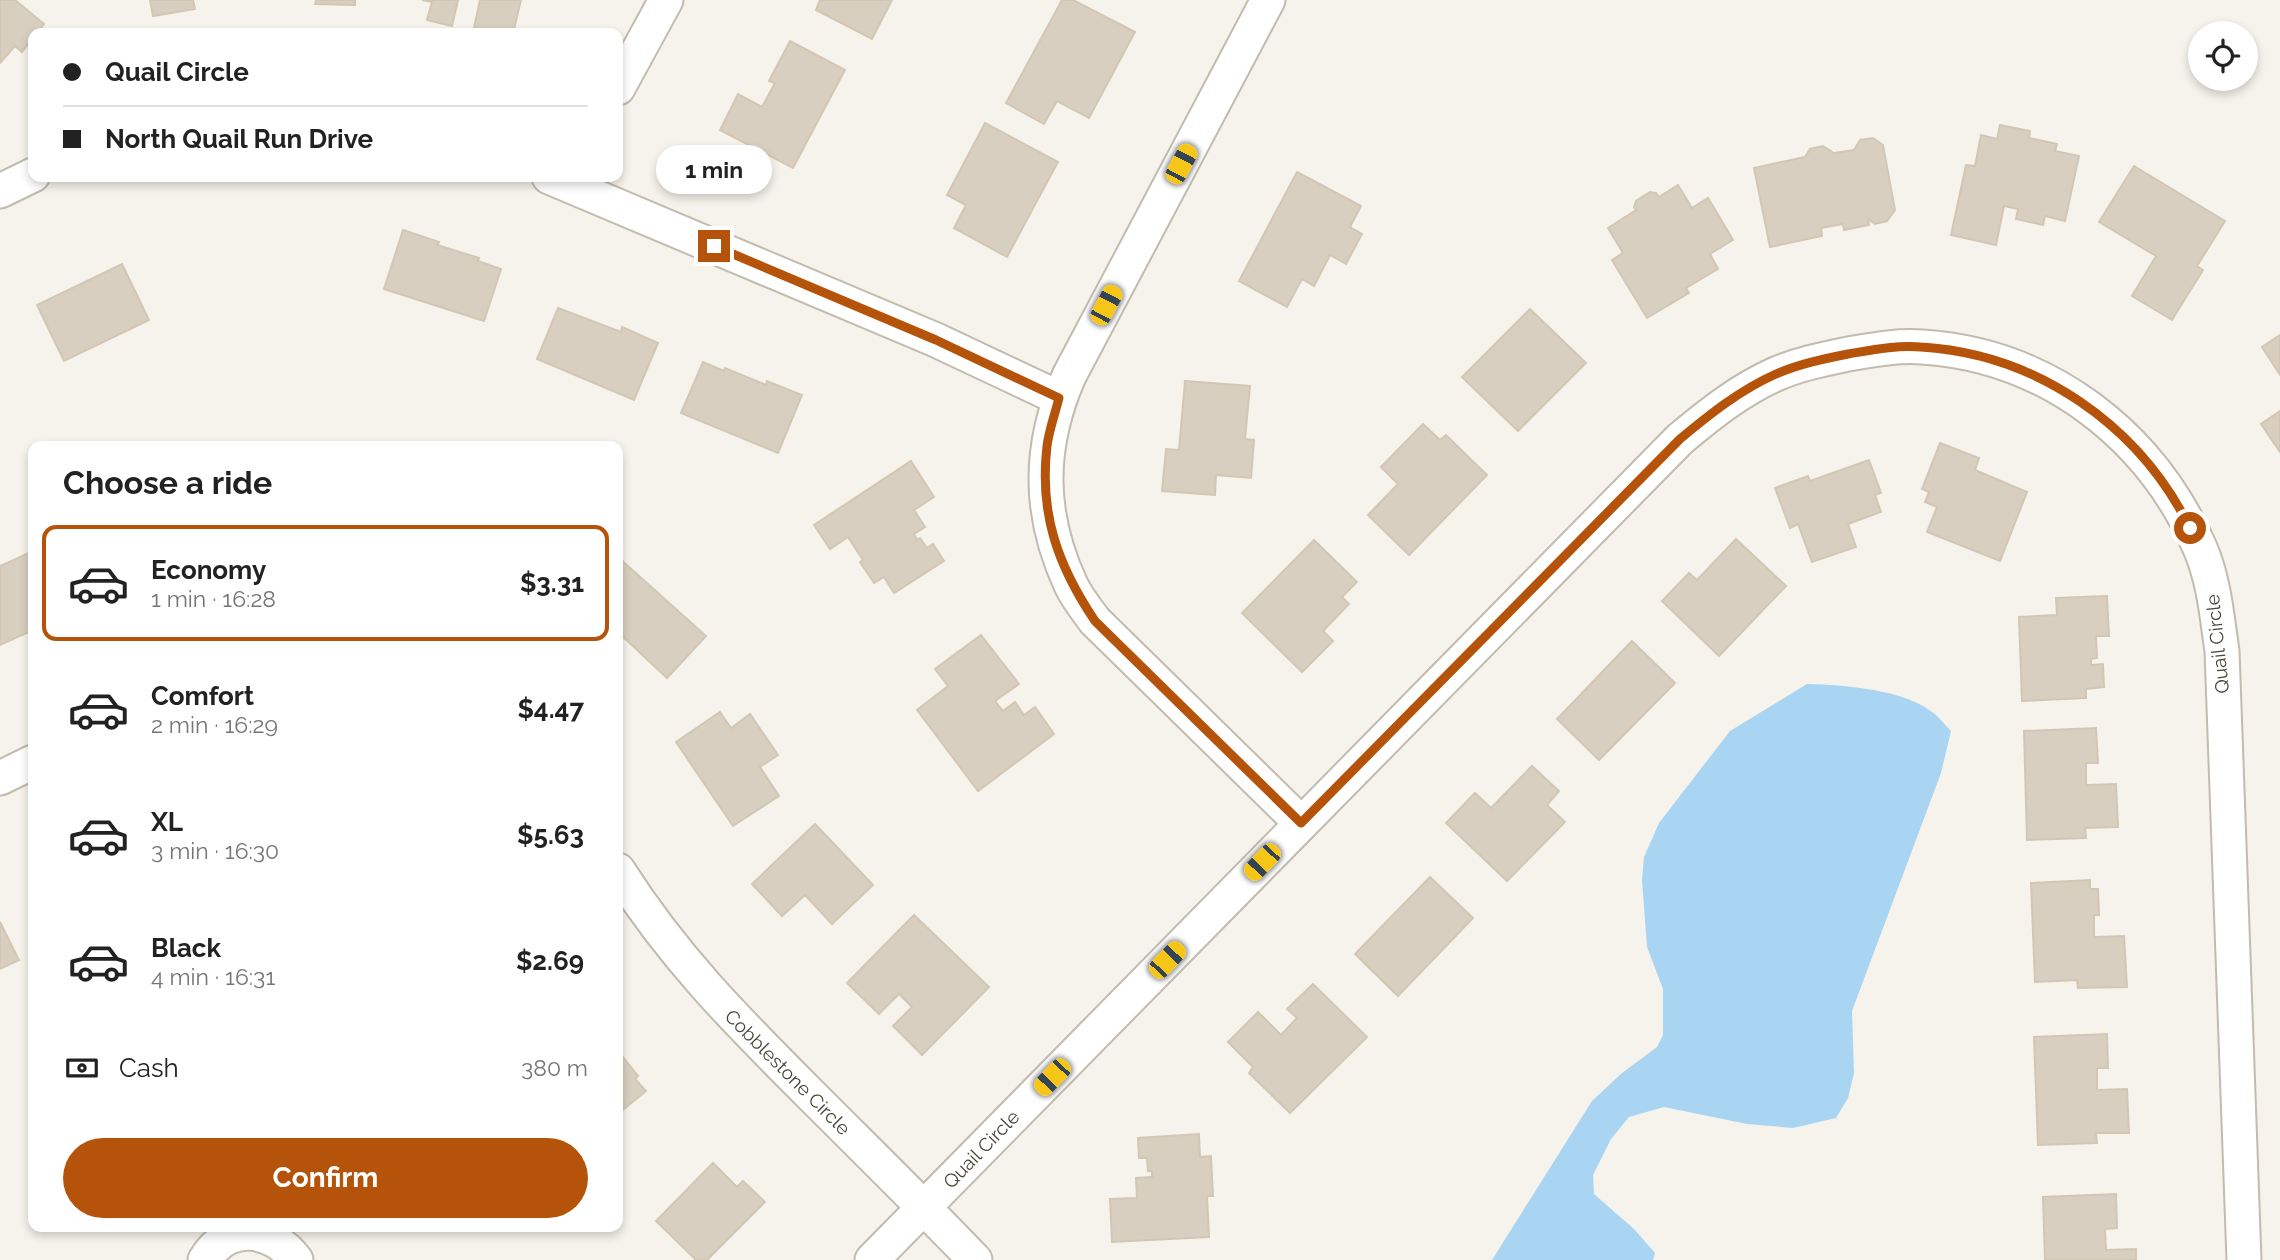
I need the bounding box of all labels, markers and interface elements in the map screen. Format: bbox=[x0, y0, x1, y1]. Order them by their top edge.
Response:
map controls bbox=[2188, 21, 2258, 91]
button: locate bbox=[2188, 21, 2258, 91]
text: Quail Circle bbox=[105, 57, 249, 87]
text: North Quail Run Drive bbox=[105, 124, 373, 154]
car bbox=[1162, 141, 1201, 187]
callout: 1 min bbox=[656, 145, 772, 194]
text: 1 min bbox=[685, 156, 743, 183]
route end bbox=[698, 230, 730, 262]
car bbox=[1087, 282, 1126, 328]
text: Choose a ride bbox=[63, 464, 272, 501]
route start bbox=[2174, 512, 2206, 544]
icon: car bbox=[67, 552, 130, 615]
text: Economy bbox=[151, 555, 266, 585]
text: $3.31 bbox=[520, 568, 584, 598]
text: 1 min · 16:28 bbox=[151, 585, 276, 612]
street label: Quail Circle bbox=[2201, 593, 2233, 695]
icon: car bbox=[67, 678, 130, 741]
text: Comfort bbox=[151, 681, 254, 711]
text: $4.47 bbox=[517, 694, 584, 724]
text: 2 min · 16:29 bbox=[151, 711, 278, 738]
icon: car bbox=[67, 804, 130, 867]
text: XL bbox=[151, 807, 183, 837]
text: $5.63 bbox=[517, 820, 584, 850]
text: 3 min · 16:30 bbox=[151, 837, 279, 864]
car bbox=[1240, 840, 1285, 884]
icon: car bbox=[67, 930, 130, 993]
text: Black bbox=[151, 933, 221, 963]
car bbox=[1145, 938, 1190, 982]
text: $2.69 bbox=[516, 946, 584, 976]
text: 4 min · 16:31 bbox=[151, 963, 275, 990]
street label: Cobblestone Circle bbox=[721, 1005, 855, 1139]
icon: cash bbox=[63, 1049, 101, 1087]
text: Cash bbox=[119, 1053, 179, 1083]
text: 380 m bbox=[521, 1054, 588, 1081]
car bbox=[1030, 1055, 1075, 1099]
street label: Quail Circle bbox=[938, 1105, 1024, 1193]
button: Confirm bbox=[63, 1138, 588, 1218]

